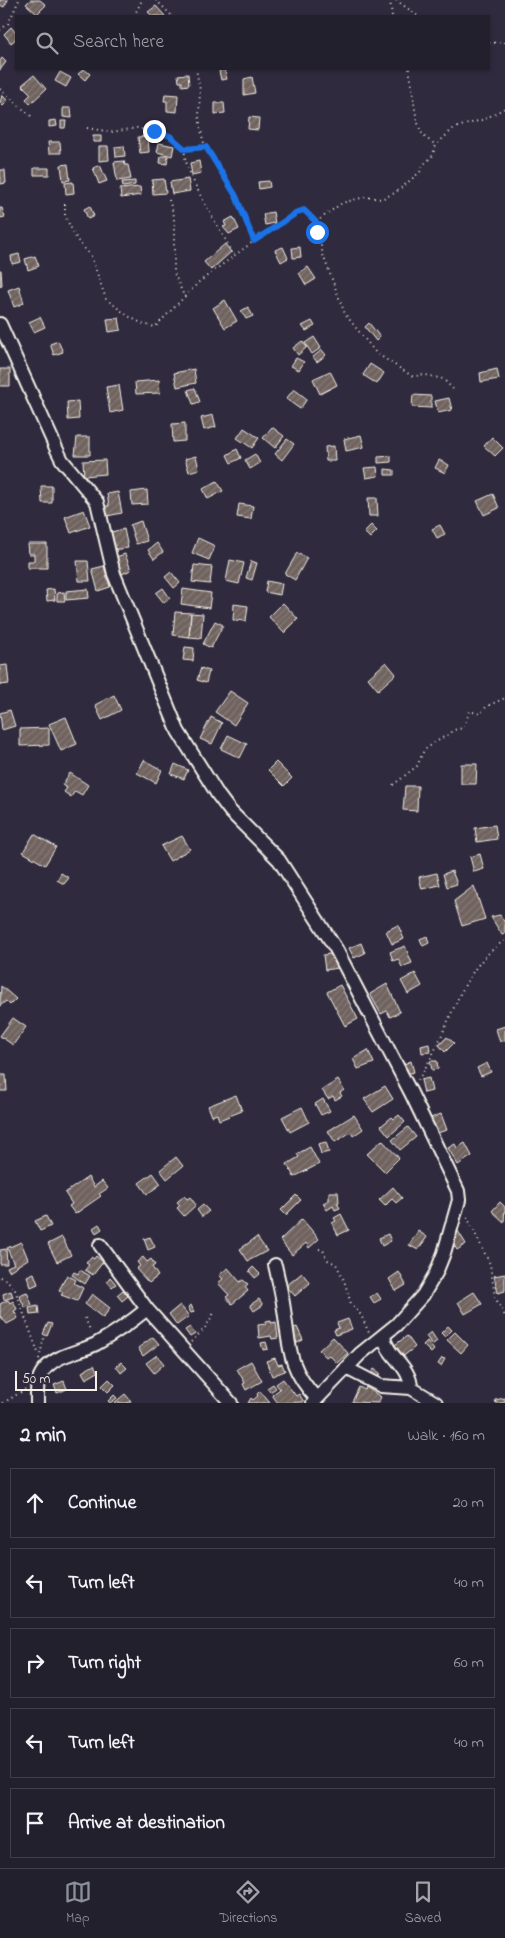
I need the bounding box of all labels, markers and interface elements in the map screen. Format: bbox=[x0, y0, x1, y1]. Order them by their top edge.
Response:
search box bbox=[15, 15, 490, 70]
icon: search bbox=[33, 29, 61, 57]
text: Search here bbox=[73, 29, 164, 56]
route end bbox=[143, 120, 166, 143]
route start bbox=[306, 221, 329, 244]
scale bar bbox=[15, 1368, 98, 1391]
text: 50 m bbox=[22, 1369, 50, 1390]
text: 2 min bbox=[20, 1421, 66, 1451]
text: Walk · 160 m bbox=[407, 1424, 485, 1448]
icon: ahead bbox=[21, 1489, 49, 1517]
text: Continue bbox=[68, 1490, 136, 1517]
text: 20 m bbox=[453, 1491, 484, 1515]
icon: left bbox=[21, 1569, 49, 1597]
text: Turn left bbox=[68, 1570, 135, 1597]
text: 40 m bbox=[454, 1571, 484, 1595]
icon: right bbox=[21, 1649, 49, 1677]
text: Turn right bbox=[68, 1650, 141, 1677]
text: 60 m bbox=[454, 1651, 484, 1675]
icon: left bbox=[21, 1729, 49, 1757]
text: Turn left bbox=[68, 1730, 135, 1757]
text: 40 m bbox=[454, 1731, 484, 1755]
icon: arrive bbox=[21, 1809, 49, 1837]
text: Arrive at destination bbox=[68, 1810, 225, 1837]
tab: Map bbox=[64, 1878, 92, 1929]
tab: Directions bbox=[219, 1878, 277, 1929]
tab: Saved bbox=[405, 1878, 441, 1929]

